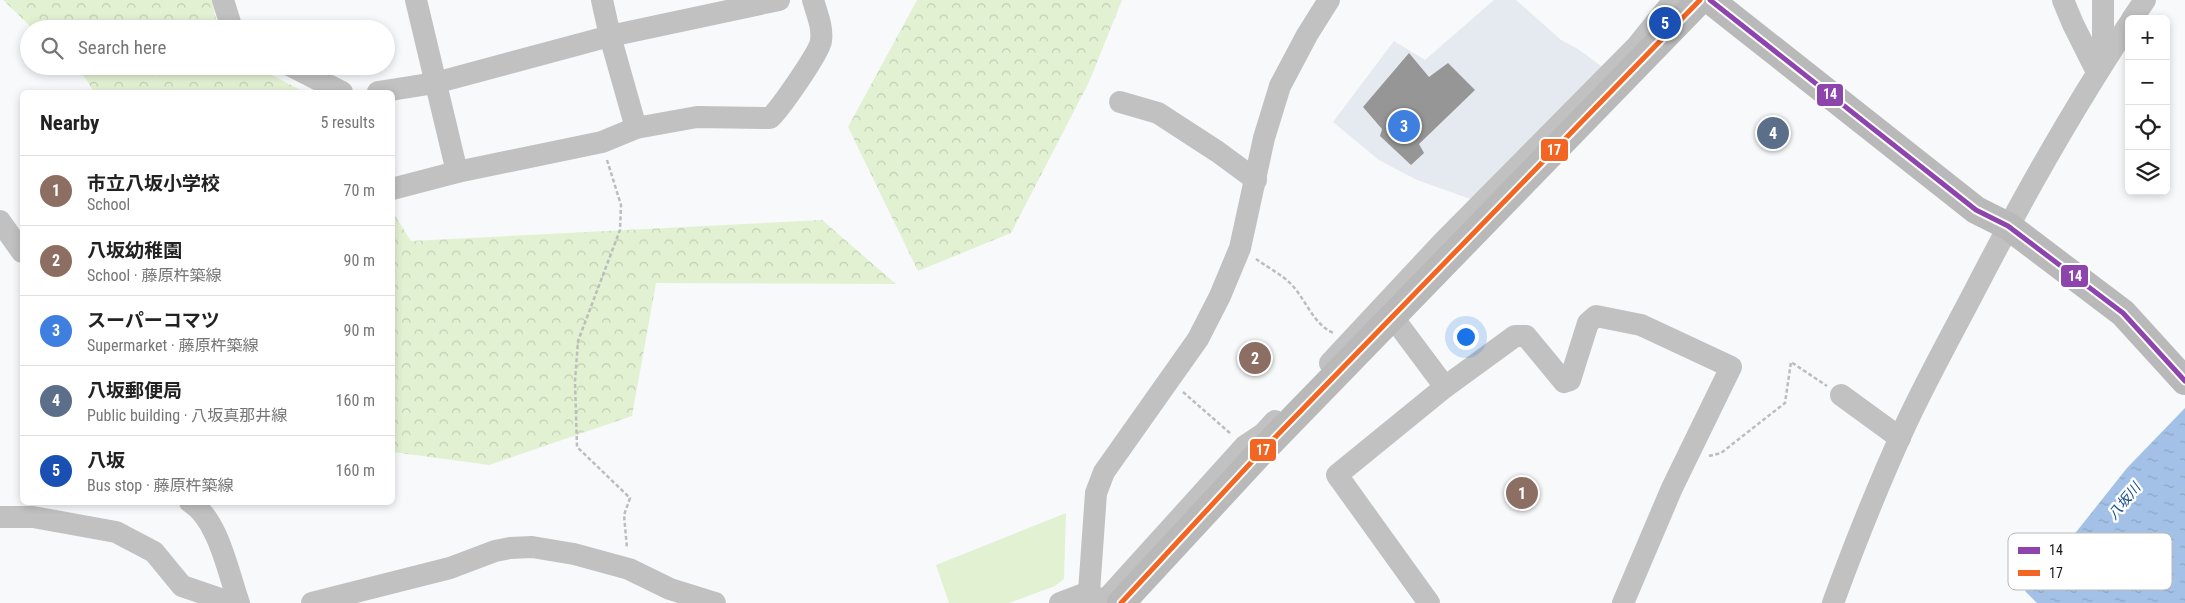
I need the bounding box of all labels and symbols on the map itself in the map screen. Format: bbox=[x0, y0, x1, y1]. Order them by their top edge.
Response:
pin: 5 bbox=[1649, 4, 1681, 42]
line badge: 14 bbox=[1816, 83, 1844, 107]
text: 14 bbox=[1823, 86, 1837, 102]
pin: 3 bbox=[1388, 107, 1420, 145]
pin: 4 bbox=[1757, 114, 1789, 152]
line badge: 17 bbox=[1540, 138, 1569, 162]
text: 17 bbox=[1547, 142, 1561, 158]
line badge: 14 bbox=[2060, 264, 2089, 288]
text: 14 bbox=[2068, 268, 2082, 284]
your location bbox=[1453, 324, 1479, 350]
pin: 2 bbox=[1239, 339, 1271, 377]
line badge: 17 bbox=[1249, 438, 1277, 462]
text: 17 bbox=[1256, 442, 1270, 458]
pin: 1 bbox=[1506, 474, 1538, 512]
water label: 八坂川 bbox=[2105, 478, 2145, 522]
legend bbox=[2008, 533, 2172, 590]
text: 14 bbox=[2049, 542, 2063, 558]
text: 17 bbox=[2049, 565, 2063, 581]

